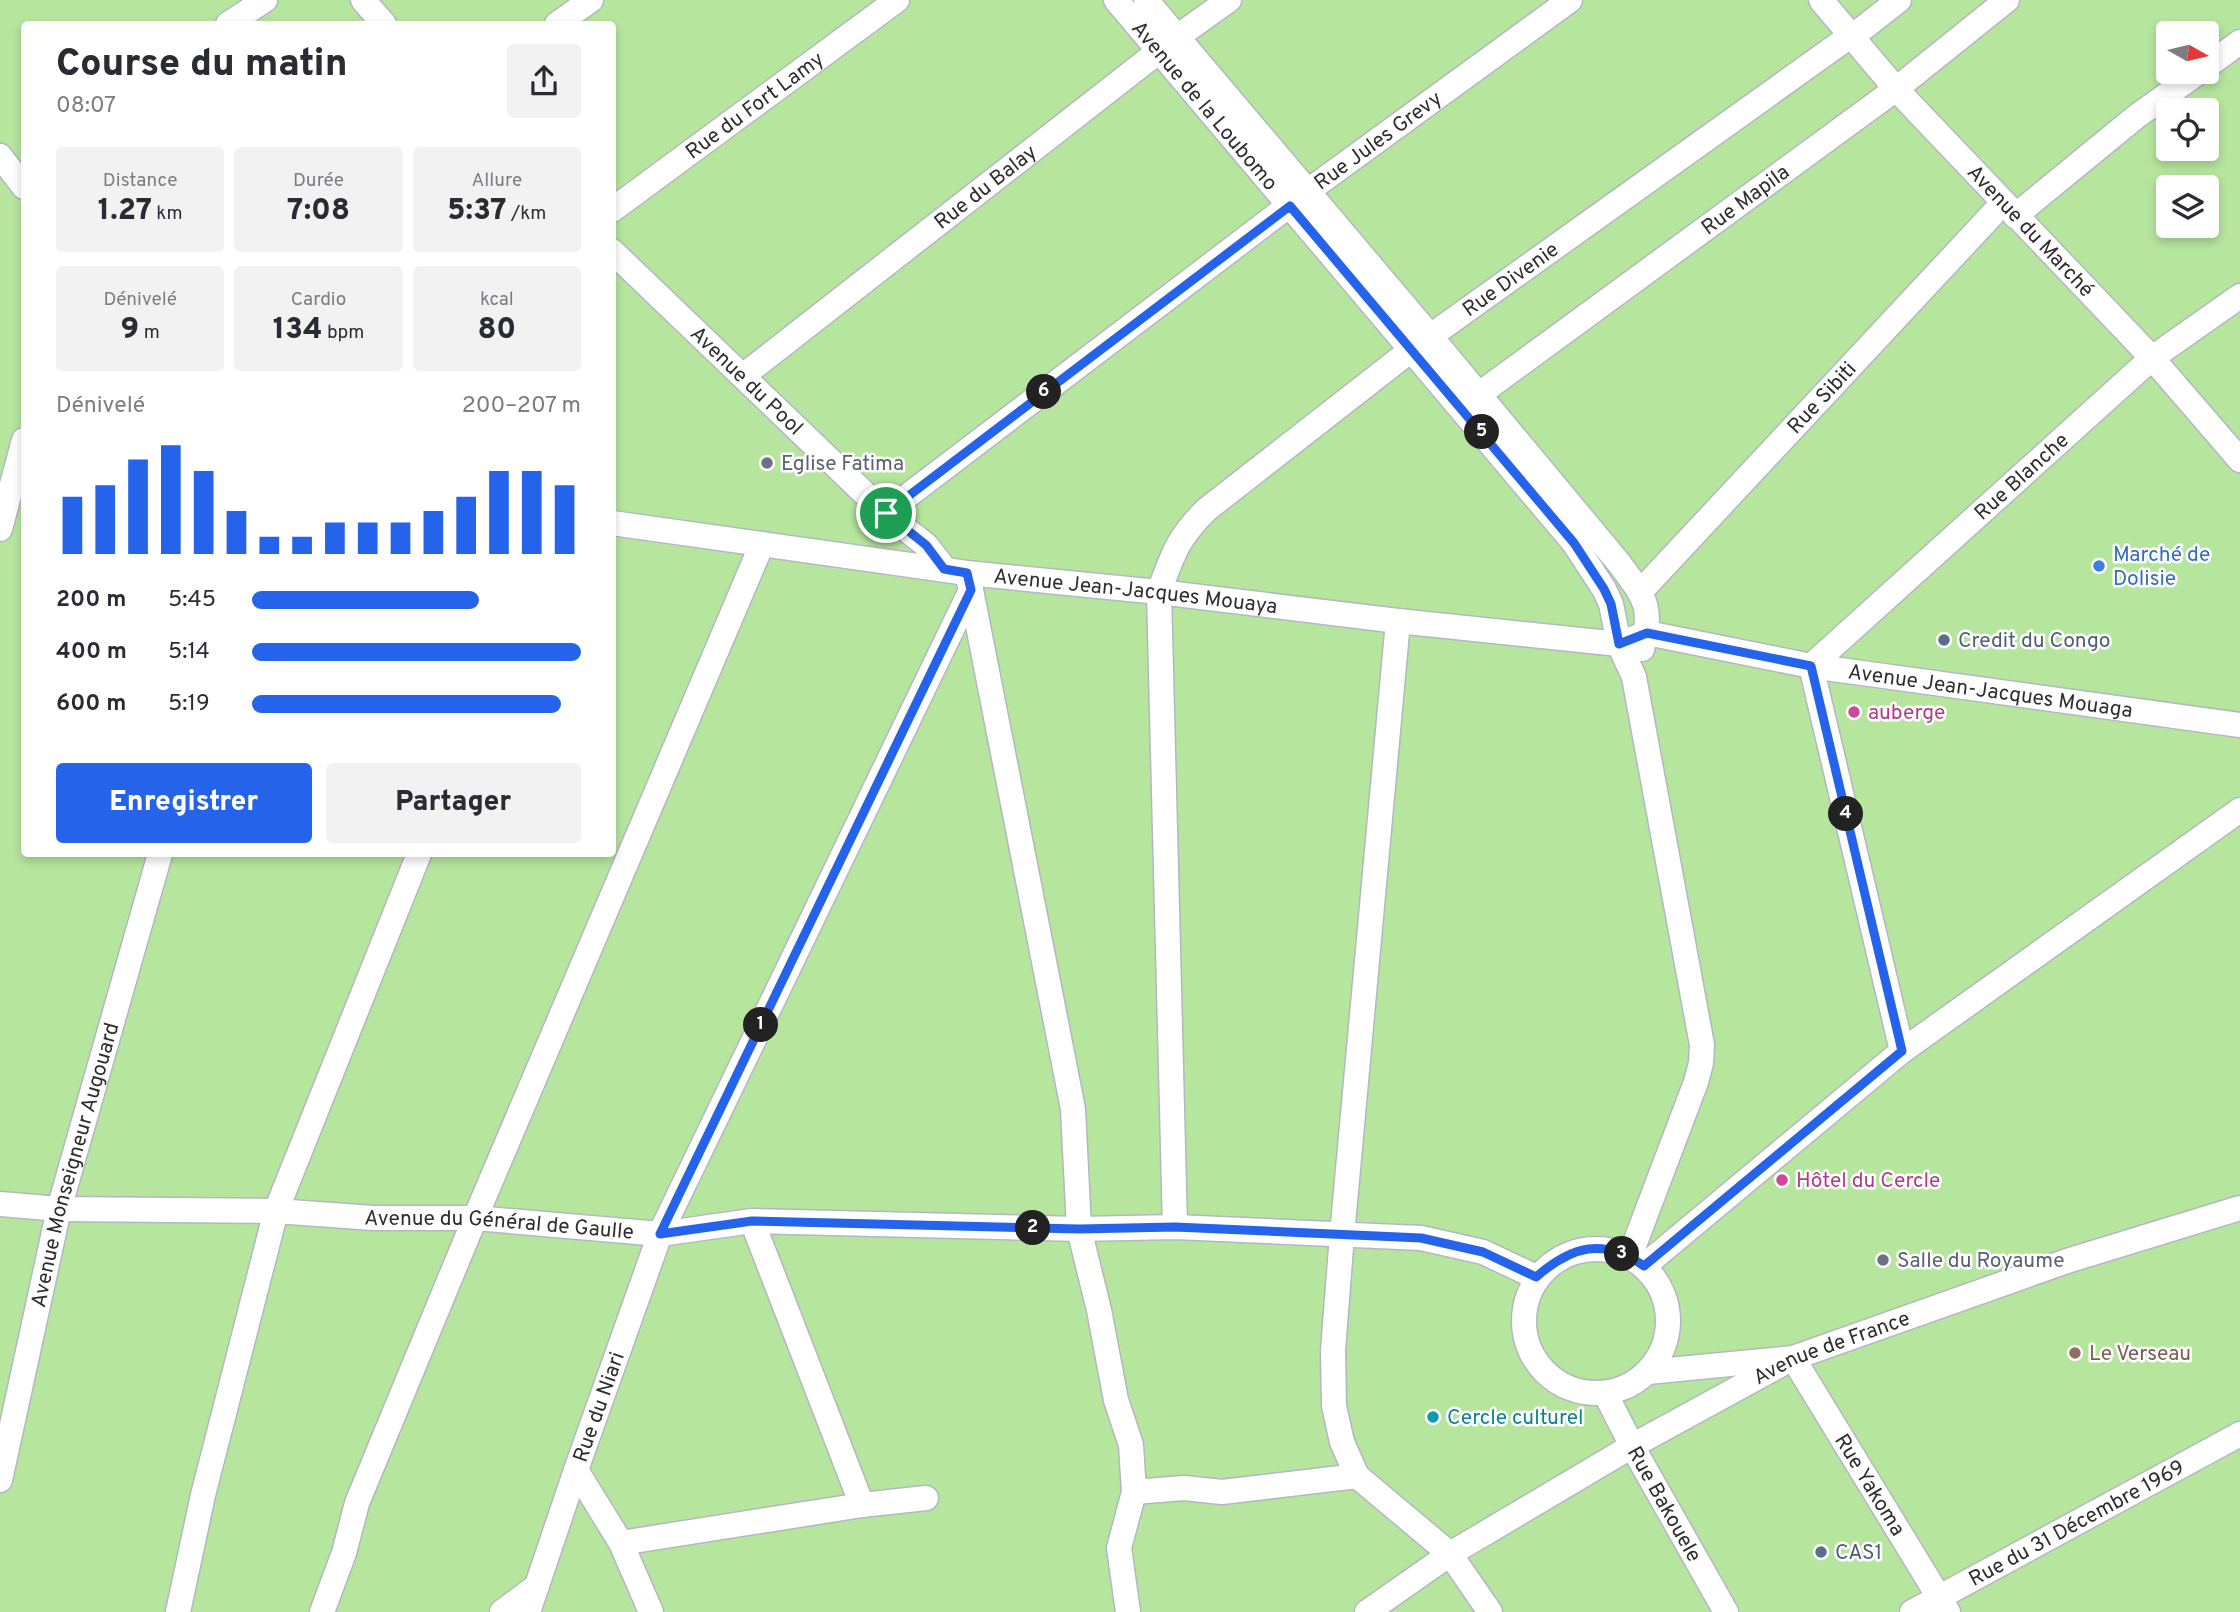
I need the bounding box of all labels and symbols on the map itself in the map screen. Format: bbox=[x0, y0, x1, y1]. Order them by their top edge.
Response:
street label: Avenue de la Loubomo bbox=[1125, 16, 1283, 197]
north arrow bbox=[2156, 21, 2219, 84]
street label: Rue du Fort Lamy bbox=[681, 46, 830, 166]
street label: Rue Jules Grevy bbox=[1309, 86, 1448, 197]
street label: Rue du Balay bbox=[929, 139, 1043, 236]
street label: Rue Mapila bbox=[1696, 159, 1795, 242]
street label: Avenue du Marché bbox=[1960, 160, 2099, 304]
street label: Rue Divenie bbox=[1458, 237, 1565, 324]
street label: Avenue du Pool bbox=[684, 321, 808, 442]
street label: Rue Sibiti bbox=[1782, 357, 1863, 441]
pin: 6 bbox=[1026, 374, 1062, 410]
pin: 5 bbox=[1464, 414, 1500, 450]
street label: Rue Blanche bbox=[1969, 427, 2075, 527]
place label: Eglise Fatima bbox=[781, 451, 904, 478]
marker: Eglise Fatima bbox=[759, 455, 775, 471]
pin bbox=[856, 483, 916, 543]
place label: Marché de Dolisie bbox=[2113, 542, 2210, 593]
marker: Marché de Dolisie bbox=[2091, 558, 2107, 574]
street label: Avenue Jean-Jacques Mouaya bbox=[992, 564, 1279, 621]
place label: Credit du Congo bbox=[1958, 628, 2110, 655]
marker: Credit du Congo bbox=[1936, 632, 1952, 648]
street label: Avenue Jean-Jacques Mouaga bbox=[1846, 659, 2134, 725]
place label: auberge bbox=[1868, 700, 1945, 727]
marker: auberge bbox=[1846, 704, 1862, 720]
pin: 4 bbox=[1828, 796, 1864, 832]
pin: 1 bbox=[744, 1007, 778, 1042]
street label: Avenue Monseigneur Augouard bbox=[26, 1020, 126, 1310]
place label: Hôtel du Cercle bbox=[1796, 1168, 1940, 1195]
marker: Hôtel du Cercle bbox=[1774, 1172, 1790, 1188]
street label: Avenue du Général de Gaulle bbox=[363, 1205, 635, 1247]
pin: 2 bbox=[1016, 1210, 1050, 1246]
pin: 3 bbox=[1604, 1236, 1640, 1272]
place label: Salle du Royaume bbox=[1897, 1248, 2065, 1275]
marker: Salle du Royaume bbox=[1875, 1252, 1891, 1268]
street label: Avenue de France bbox=[1749, 1306, 1914, 1392]
place label: Le Verseau bbox=[2089, 1341, 2191, 1368]
marker: Le Verseau bbox=[2067, 1345, 2083, 1361]
street label: Rue du Niari bbox=[568, 1349, 632, 1466]
place label: Cercle culturel bbox=[1447, 1405, 1584, 1432]
marker: Cercle culturel bbox=[1425, 1409, 1441, 1425]
street label: Rue Yakoma bbox=[1828, 1429, 1910, 1541]
street label: Rue Bakouele bbox=[1620, 1442, 1707, 1567]
street label: Rue du 31 Décembre 1969 bbox=[1965, 1455, 2190, 1594]
place label: CAS1 bbox=[1835, 1540, 1882, 1567]
marker: CAS1 bbox=[1813, 1544, 1829, 1560]

